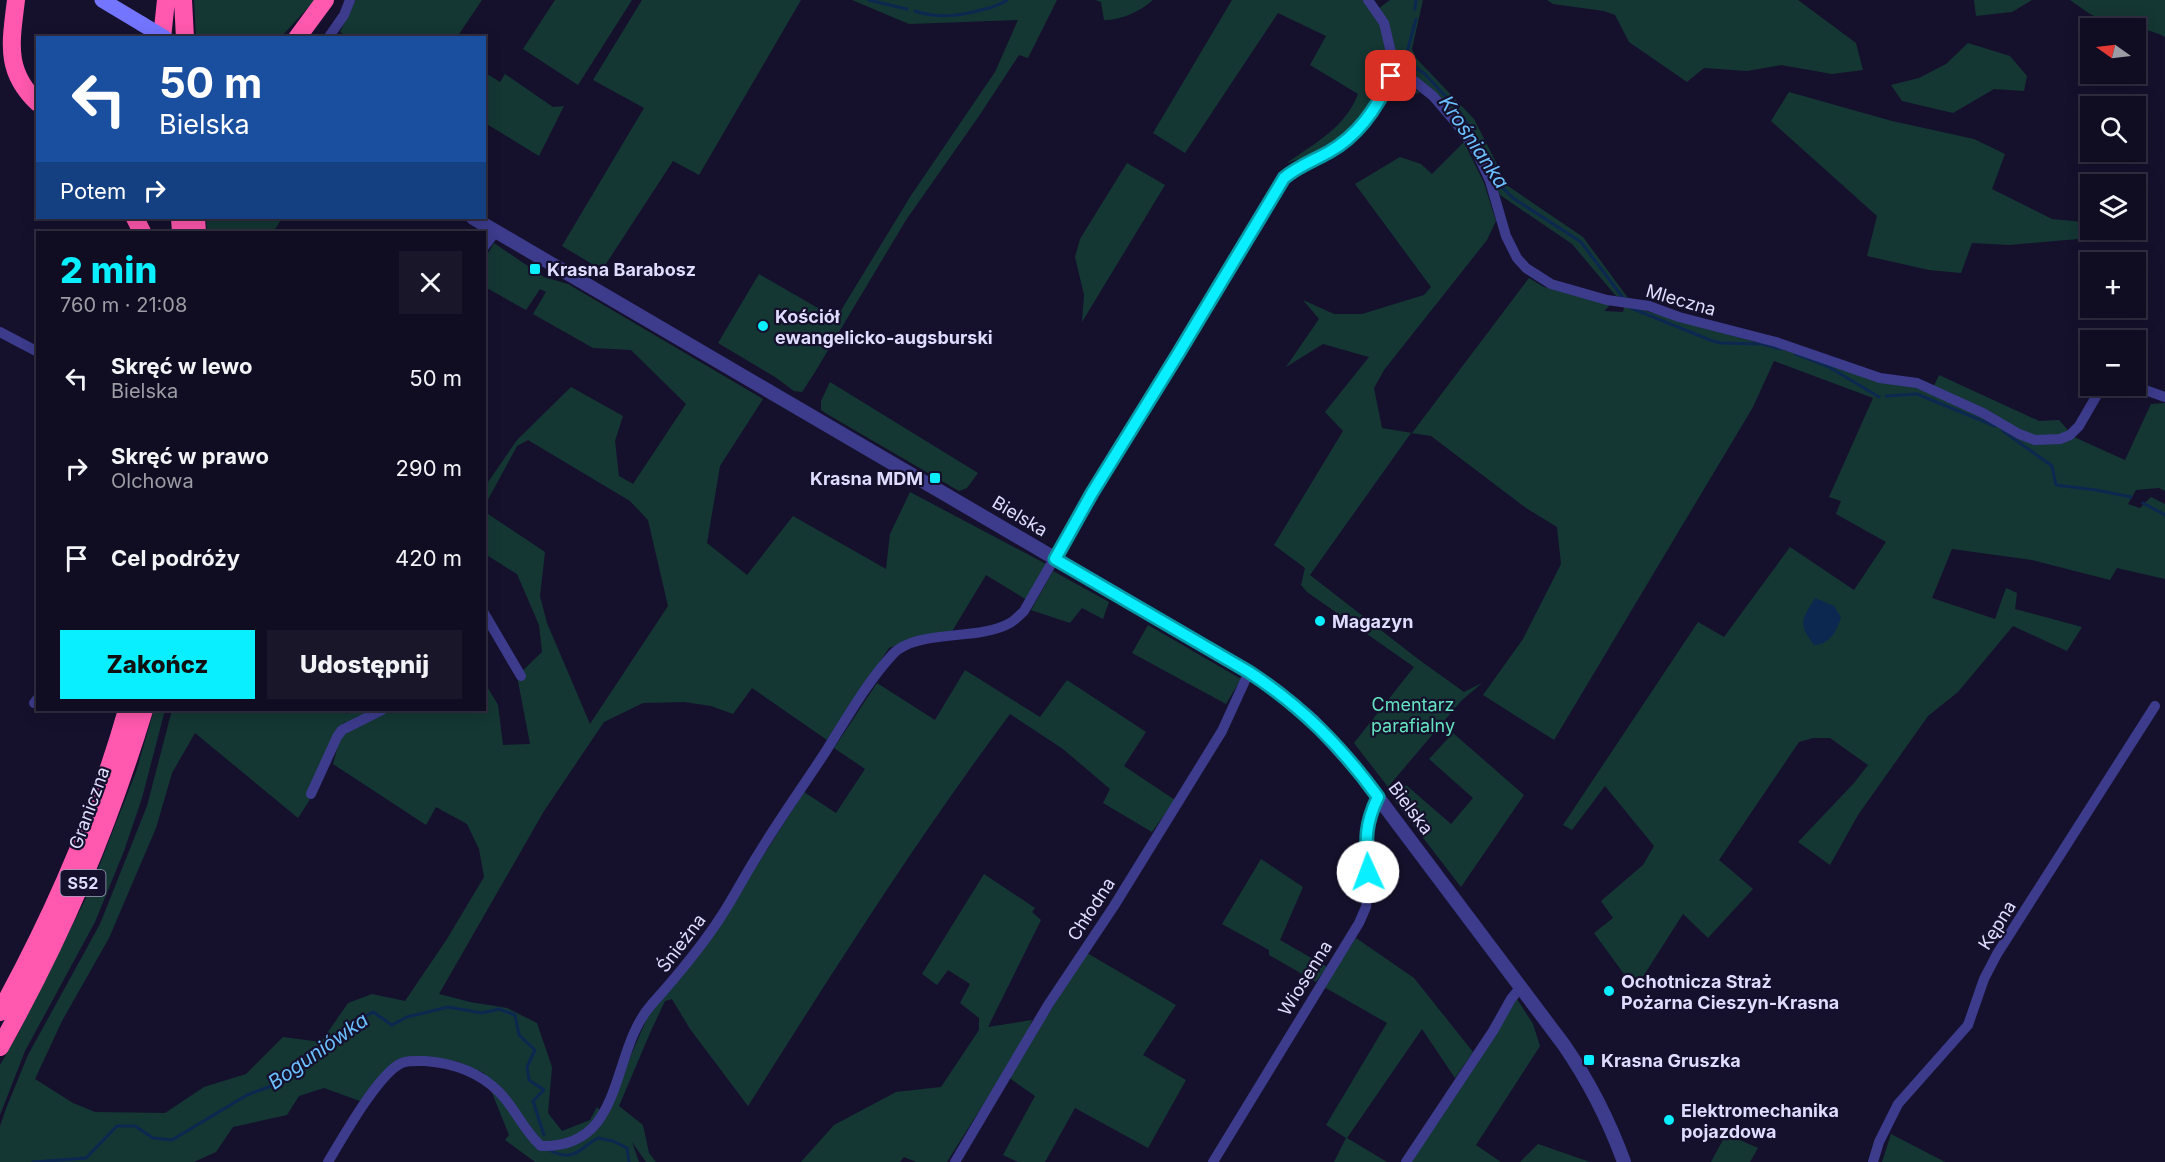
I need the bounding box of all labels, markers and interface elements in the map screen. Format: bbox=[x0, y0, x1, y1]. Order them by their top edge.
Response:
north arrow bbox=[2080, 18, 2146, 84]
map controls bbox=[2080, 18, 2146, 396]
pin bbox=[1365, 50, 1416, 101]
text: 50 m bbox=[159, 57, 262, 108]
icon: arrive bbox=[1374, 59, 1407, 92]
icon: left bbox=[60, 60, 138, 138]
water label: Krośnianka bbox=[1434, 91, 1514, 193]
button: search bbox=[2080, 96, 2146, 162]
text: Bielska bbox=[159, 108, 250, 141]
icon: right bbox=[138, 174, 171, 207]
button: layers bbox=[2080, 174, 2146, 240]
text: Potem bbox=[60, 178, 126, 204]
text: 2 min bbox=[60, 248, 157, 292]
button: close bbox=[399, 251, 462, 314]
button: + bbox=[2080, 252, 2146, 318]
place label: Krasna Barabosz bbox=[547, 259, 696, 280]
marker: Krasna Barabosz bbox=[528, 262, 542, 276]
street label: Mleczna bbox=[1644, 280, 1718, 320]
text: 760 m · 21:08 bbox=[60, 293, 187, 317]
place label: Kościół ewangelicko-augsburski bbox=[775, 306, 993, 348]
marker: Kościół ewangelicko-augsburski bbox=[756, 319, 770, 333]
button: − bbox=[2080, 330, 2146, 396]
text: Skręć w lewo bbox=[111, 353, 252, 379]
icon: left bbox=[60, 362, 93, 395]
text: 50 m bbox=[409, 365, 462, 391]
text: Bielska bbox=[111, 379, 178, 403]
text: Skręć w prawo bbox=[111, 443, 269, 469]
icon: right bbox=[60, 452, 93, 485]
text: 290 m bbox=[396, 455, 462, 481]
place label: Krasna MDM bbox=[810, 468, 923, 489]
text: Olchowa bbox=[111, 469, 194, 493]
marker: Krasna MDM bbox=[928, 471, 942, 485]
street label: Bielska bbox=[989, 491, 1051, 541]
icon: arrive bbox=[60, 542, 93, 575]
text: Cel podróży bbox=[111, 545, 240, 571]
text: 420 m bbox=[395, 545, 462, 571]
place label: Magazyn bbox=[1332, 611, 1413, 632]
marker: Magazyn bbox=[1313, 614, 1327, 628]
button: Zakończ bbox=[60, 630, 255, 699]
button: Udostępnij bbox=[267, 630, 462, 699]
park label: Cmentarz parafialny bbox=[1371, 694, 1455, 736]
street label: Graniczna bbox=[64, 764, 114, 852]
street label: Bielska bbox=[1384, 778, 1438, 838]
position arrow bbox=[1336, 840, 1400, 904]
road number: S52 bbox=[60, 870, 106, 896]
street label: Chłodna bbox=[1063, 874, 1119, 944]
street label: Kępna bbox=[1974, 897, 2020, 953]
street label: Śnieżna bbox=[652, 909, 710, 976]
street label: Wiosenna bbox=[1274, 937, 1336, 1019]
place label: Ochotnicza Straż Pożarna Cieszyn-Krasna bbox=[1621, 971, 1839, 1013]
marker: Ochotnicza Straż Pożarna Cieszyn-Krasna bbox=[1602, 984, 1616, 998]
water label: Boguniówka bbox=[263, 1008, 373, 1094]
place label: Krasna Gruszka bbox=[1601, 1050, 1741, 1071]
marker: Krasna Gruszka bbox=[1582, 1053, 1596, 1067]
place label: Elektromechanika pojazdowa bbox=[1681, 1100, 1839, 1142]
marker: Elektromechanika pojazdowa bbox=[1662, 1113, 1676, 1127]

